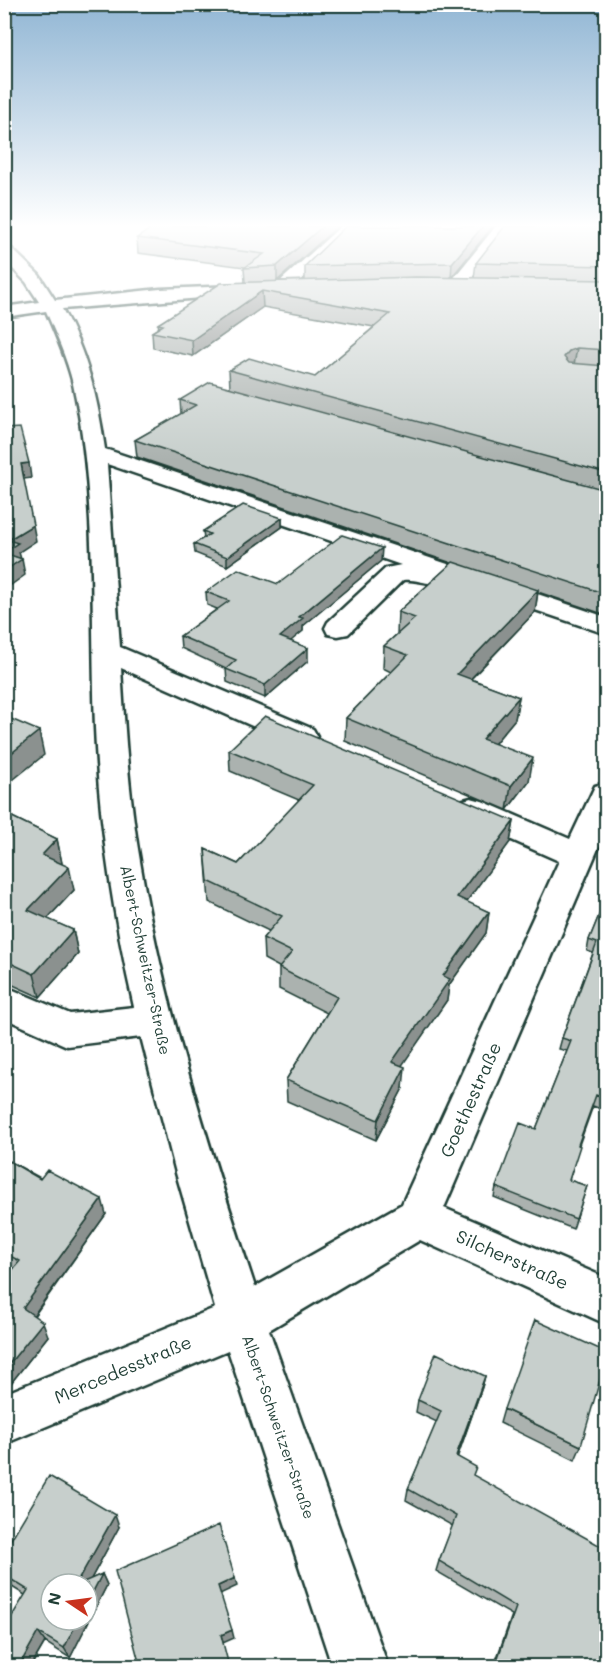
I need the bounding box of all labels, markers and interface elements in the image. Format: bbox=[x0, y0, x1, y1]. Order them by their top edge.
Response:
street label: Albert-Schweitzer-Straße bbox=[116, 863, 176, 1057]
street label: Goethestraße bbox=[434, 1038, 506, 1161]
street label: Silcherstraße bbox=[452, 1224, 572, 1295]
street label: Mercedesstraße bbox=[50, 1329, 195, 1409]
street label: Albert-Schweitzer-Straße bbox=[238, 1332, 320, 1521]
north arrow bbox=[39, 1572, 99, 1632]
text: N bbox=[42, 1590, 65, 1607]

